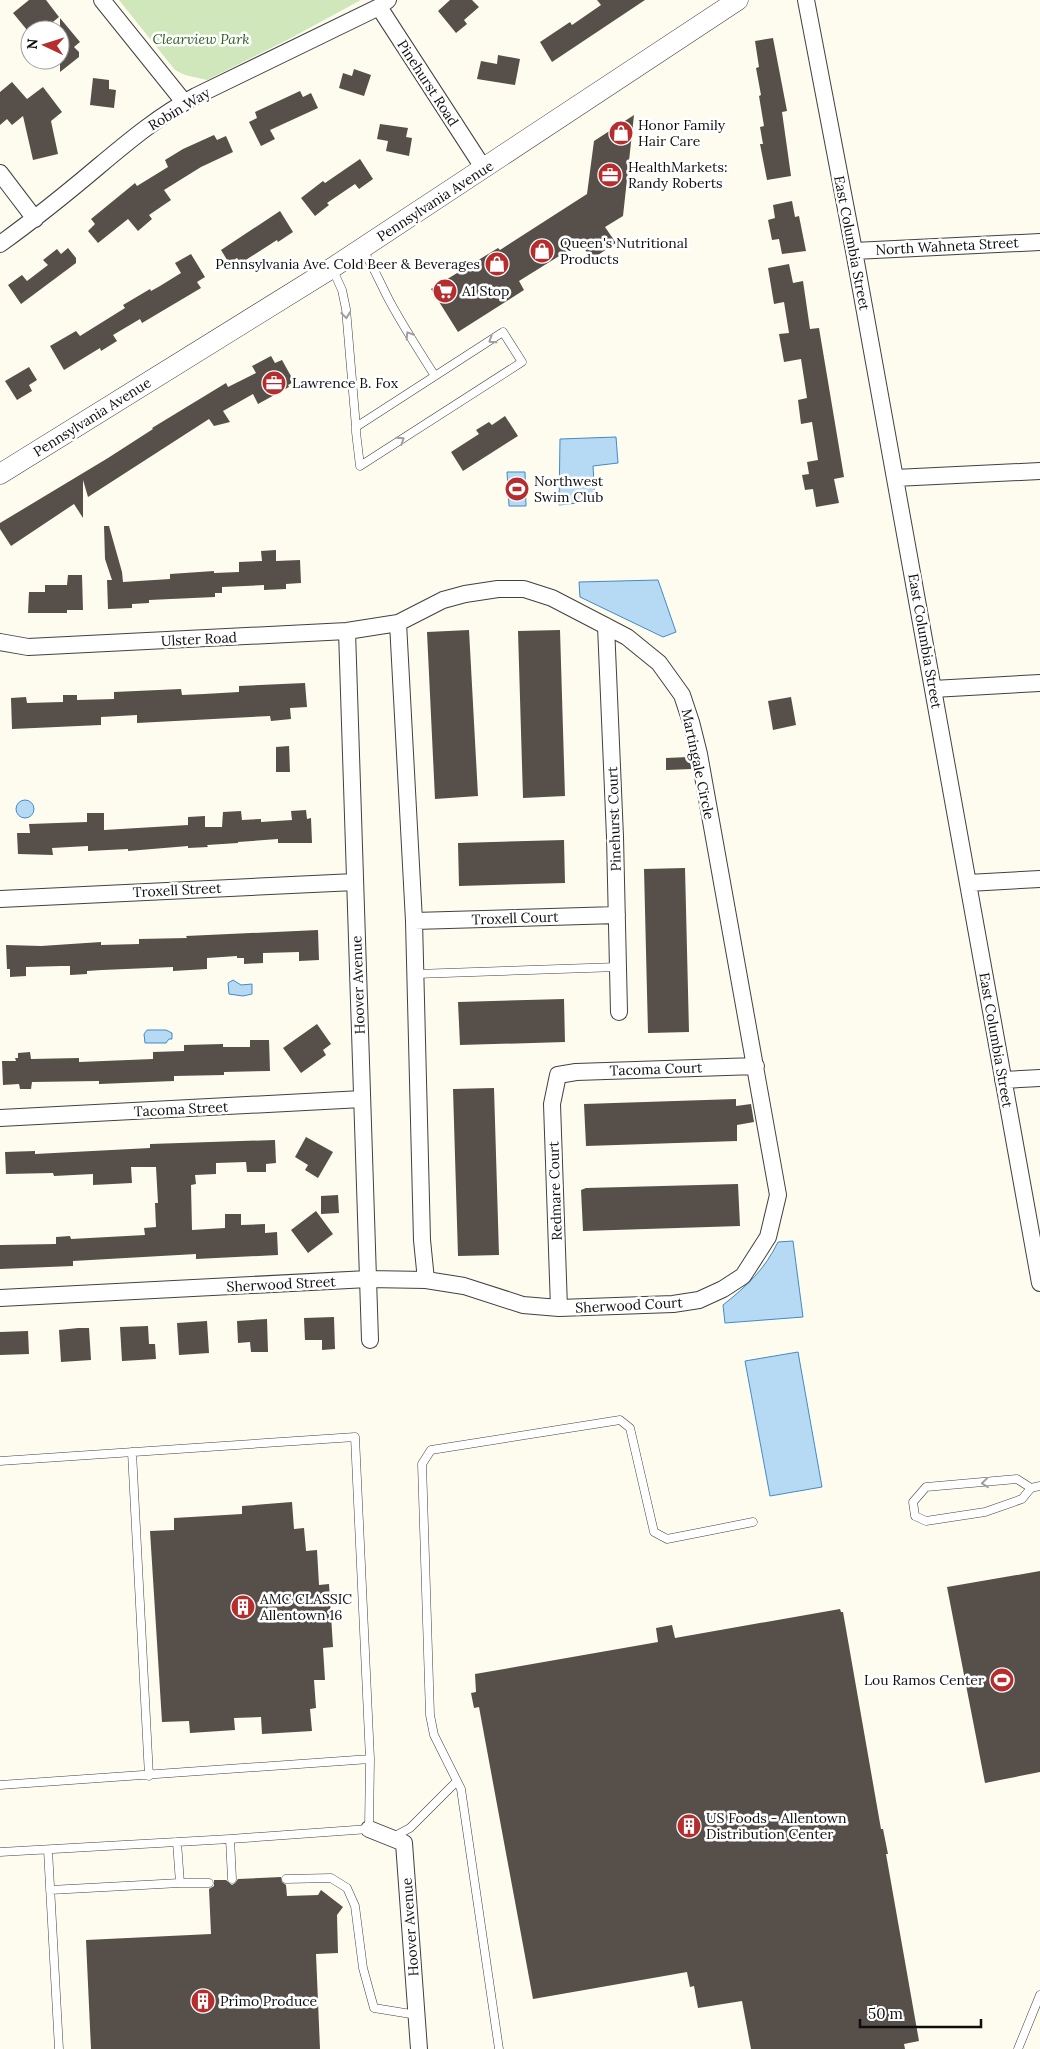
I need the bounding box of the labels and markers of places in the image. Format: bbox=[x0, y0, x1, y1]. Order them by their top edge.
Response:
place label: Honor Family Hair Care bbox=[638, 116, 726, 150]
shop icon: Honor Family Hair Care bbox=[608, 120, 634, 146]
place label: HealthMarkets: Randy Roberts bbox=[628, 158, 727, 192]
office icon: HealthMarkets: Randy Roberts bbox=[597, 162, 623, 188]
place label: Queen's Nutritional Products bbox=[560, 234, 688, 268]
shop icon: Queen's Nutritional Products bbox=[529, 238, 555, 264]
shop icon: Pennsylvania Ave. Cold Beer & Beverages bbox=[484, 251, 510, 277]
place label: Pennsylvania Ave. Cold Beer & Beverages bbox=[215, 255, 480, 273]
supermarket icon: A1 Stop bbox=[432, 278, 458, 304]
place label: A1 Stop bbox=[461, 282, 509, 300]
office icon: Lawrence B. Fox bbox=[261, 370, 287, 396]
place label: Lawrence B. Fox bbox=[292, 374, 399, 392]
place label: Northwest Swim Club bbox=[534, 472, 604, 506]
sports icon: Northwest Swim Club bbox=[504, 476, 530, 502]
place label: AMC CLASSIC Allentown 16 bbox=[259, 1590, 352, 1624]
building icon: AMC CLASSIC Allentown 16 bbox=[230, 1594, 256, 1620]
sports icon: Lou Ramos Center bbox=[989, 1667, 1015, 1693]
place label: Lou Ramos Center bbox=[864, 1671, 984, 1689]
place label: US Foods - Allentown Distribution Center bbox=[706, 1809, 847, 1843]
building icon: US Foods - Allentown Distribution Center bbox=[676, 1813, 702, 1839]
building icon: Primo Produce bbox=[190, 1988, 216, 2014]
place label: Primo Produce bbox=[220, 1992, 318, 2010]

